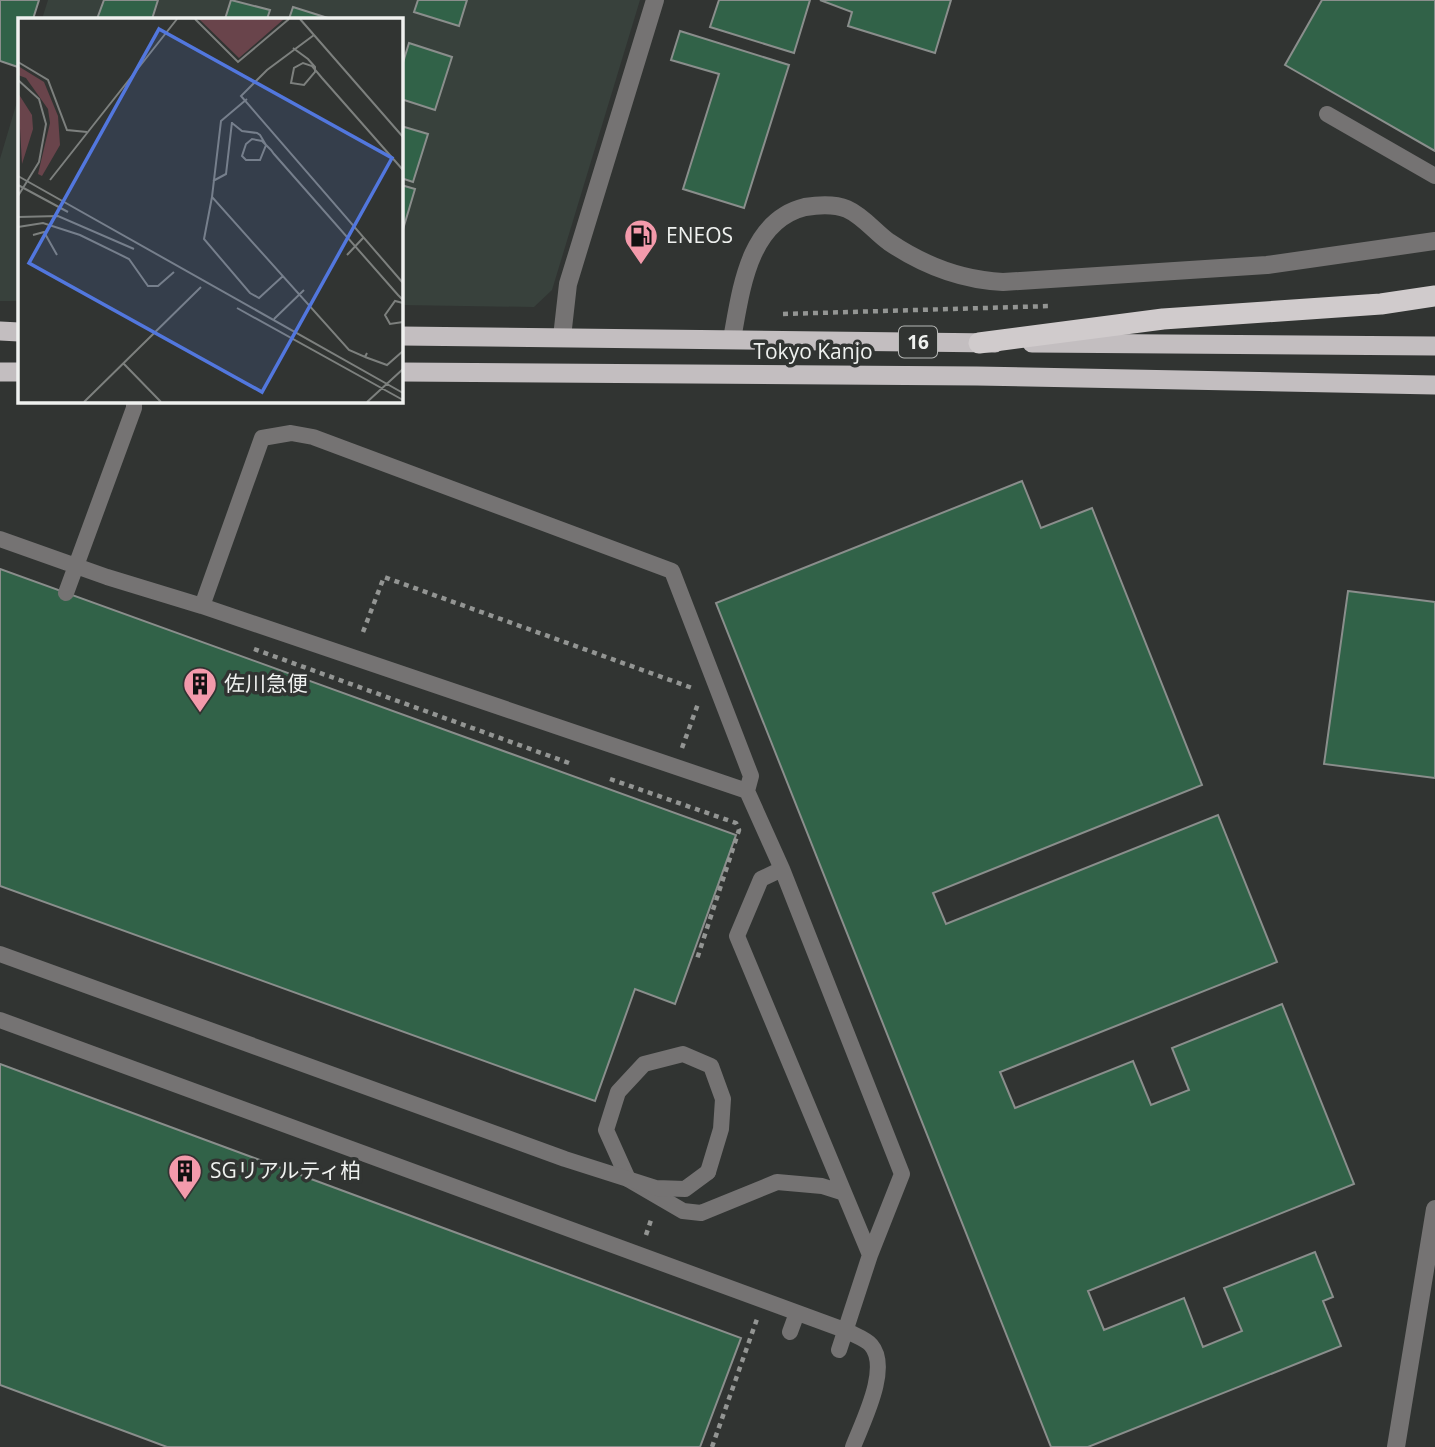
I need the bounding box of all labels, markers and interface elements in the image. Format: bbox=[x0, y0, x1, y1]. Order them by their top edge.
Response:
inset map bbox=[18, 18, 402, 402]
fuel station icon: ENEOS bbox=[622, 217, 660, 266]
place label: ENEOS bbox=[666, 221, 733, 249]
road number: 16 bbox=[899, 326, 937, 358]
street label: Tokyo Kanjo bbox=[753, 337, 873, 365]
building icon: 佐川急便 bbox=[181, 665, 219, 714]
place label: 佐川急便 bbox=[224, 669, 308, 697]
building icon: SGリアルティ柏 bbox=[166, 1152, 204, 1201]
place label: SGリアルティ柏 bbox=[210, 1156, 361, 1184]

